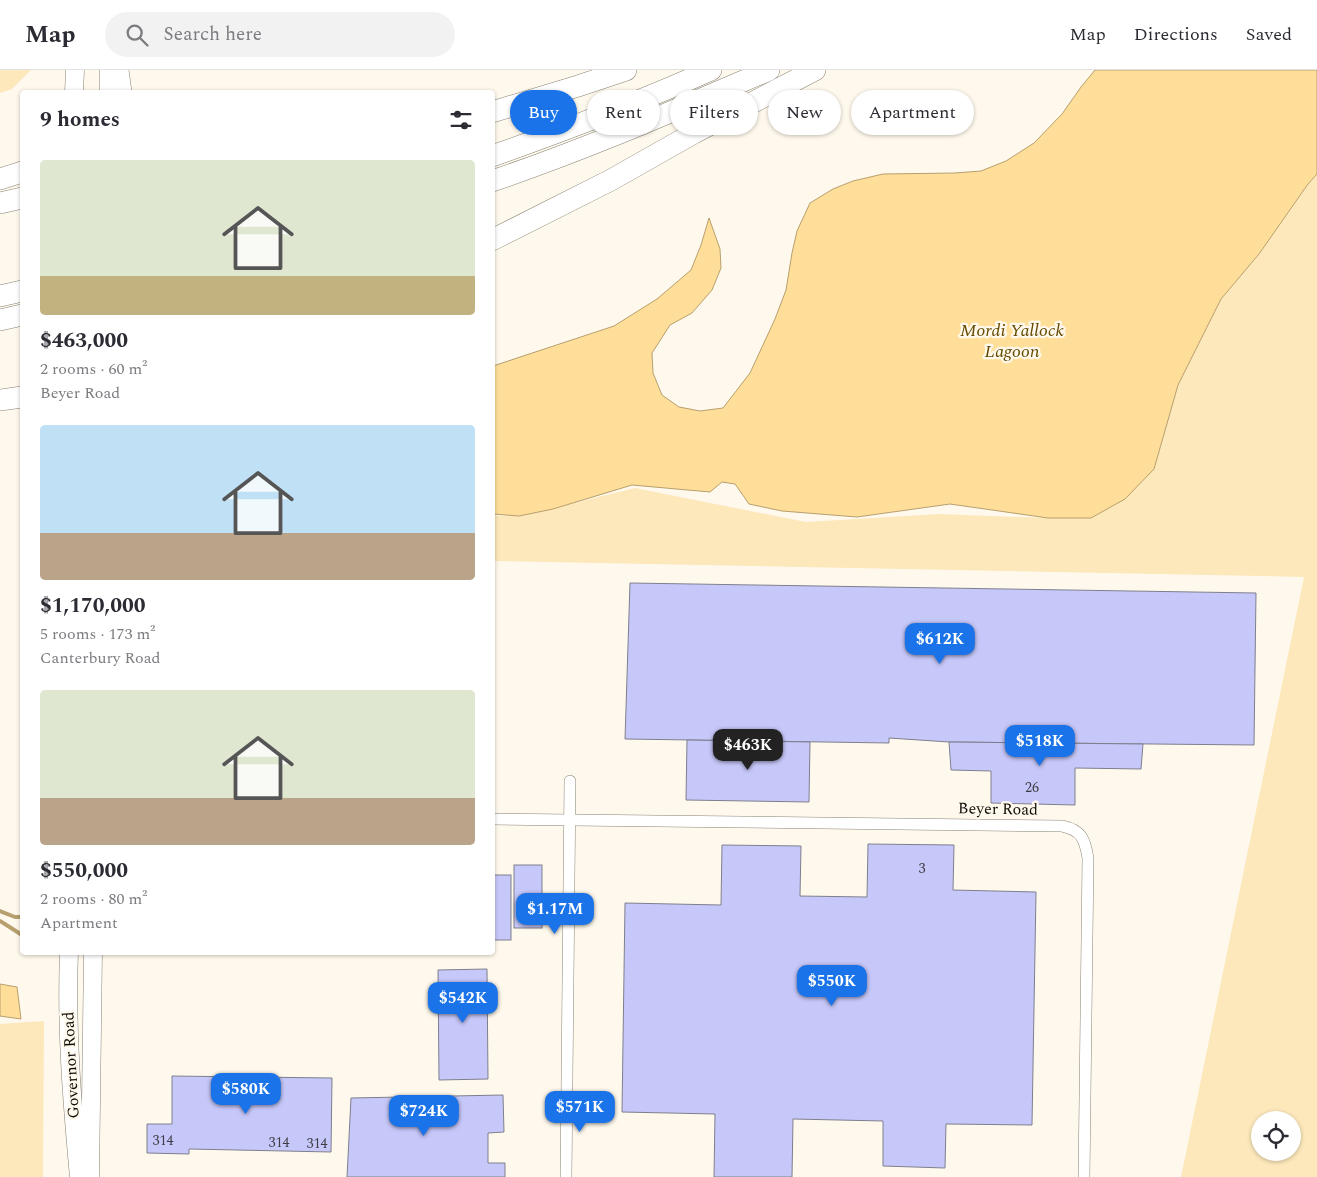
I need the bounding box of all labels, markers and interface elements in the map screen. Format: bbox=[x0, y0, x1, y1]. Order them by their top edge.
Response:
search box bbox=[105, 12, 455, 57]
text: Map bbox=[25, 17, 75, 53]
text: Search here bbox=[163, 20, 262, 49]
icon: search bbox=[123, 21, 151, 49]
text: Map bbox=[1070, 21, 1106, 48]
text: Directions bbox=[1134, 21, 1218, 48]
text: Saved bbox=[1246, 21, 1292, 48]
chip: Buy bbox=[510, 90, 577, 135]
chip: Rent bbox=[587, 90, 660, 135]
chip: Filters bbox=[670, 90, 758, 135]
chip: New bbox=[768, 90, 841, 135]
chip: Apartment bbox=[851, 90, 974, 135]
text: 9 homes bbox=[40, 104, 120, 136]
icon: filters bbox=[447, 106, 475, 134]
icon: home bbox=[213, 193, 303, 283]
water label: Mordi Yallock Lagoon bbox=[960, 317, 1065, 365]
text: $463,000 bbox=[40, 325, 128, 357]
text: 2 rooms · 60 m² bbox=[40, 357, 147, 381]
text: Beyer Road bbox=[40, 381, 120, 405]
icon: home bbox=[213, 458, 303, 548]
text: $1,170,000 bbox=[40, 590, 146, 622]
text: 5 rooms · 173 m² bbox=[40, 622, 155, 646]
pin: $612K bbox=[905, 622, 975, 665]
text: $612K bbox=[916, 627, 964, 651]
text: Canterbury Road bbox=[40, 646, 161, 670]
icon: home bbox=[213, 723, 303, 813]
pin: $518K bbox=[1005, 724, 1075, 767]
pin: $463K bbox=[713, 728, 783, 771]
text: $518K bbox=[1016, 729, 1064, 753]
text: $463K bbox=[724, 733, 772, 757]
house number: 26 bbox=[1025, 777, 1039, 798]
street label: Beyer Road bbox=[958, 796, 1038, 822]
text: $550,000 bbox=[40, 855, 128, 887]
house number: 3 bbox=[919, 858, 926, 879]
text: 2 rooms · 80 m² bbox=[40, 887, 147, 911]
pin: $1.17M bbox=[514, 892, 596, 935]
text: $1.17M bbox=[527, 897, 583, 921]
text: Apartment bbox=[40, 911, 118, 935]
pin: $550K bbox=[797, 964, 867, 1007]
text: $550K bbox=[808, 969, 856, 993]
pin: $542K bbox=[428, 982, 498, 1024]
text: $542K bbox=[439, 986, 487, 1010]
street label: Governor Road bbox=[56, 1011, 86, 1119]
pin: $580K bbox=[211, 1072, 281, 1115]
text: $580K bbox=[222, 1077, 270, 1101]
pin: $571K bbox=[545, 1090, 615, 1133]
pin: $724K bbox=[389, 1094, 459, 1137]
text: $571K bbox=[556, 1095, 604, 1119]
text: $724K bbox=[400, 1099, 448, 1123]
map controls bbox=[1251, 1111, 1301, 1161]
button: locate bbox=[1251, 1111, 1301, 1161]
house number: 314 bbox=[153, 1130, 174, 1151]
house number: 314 bbox=[269, 1132, 290, 1153]
house number: 314 bbox=[307, 1133, 328, 1154]

